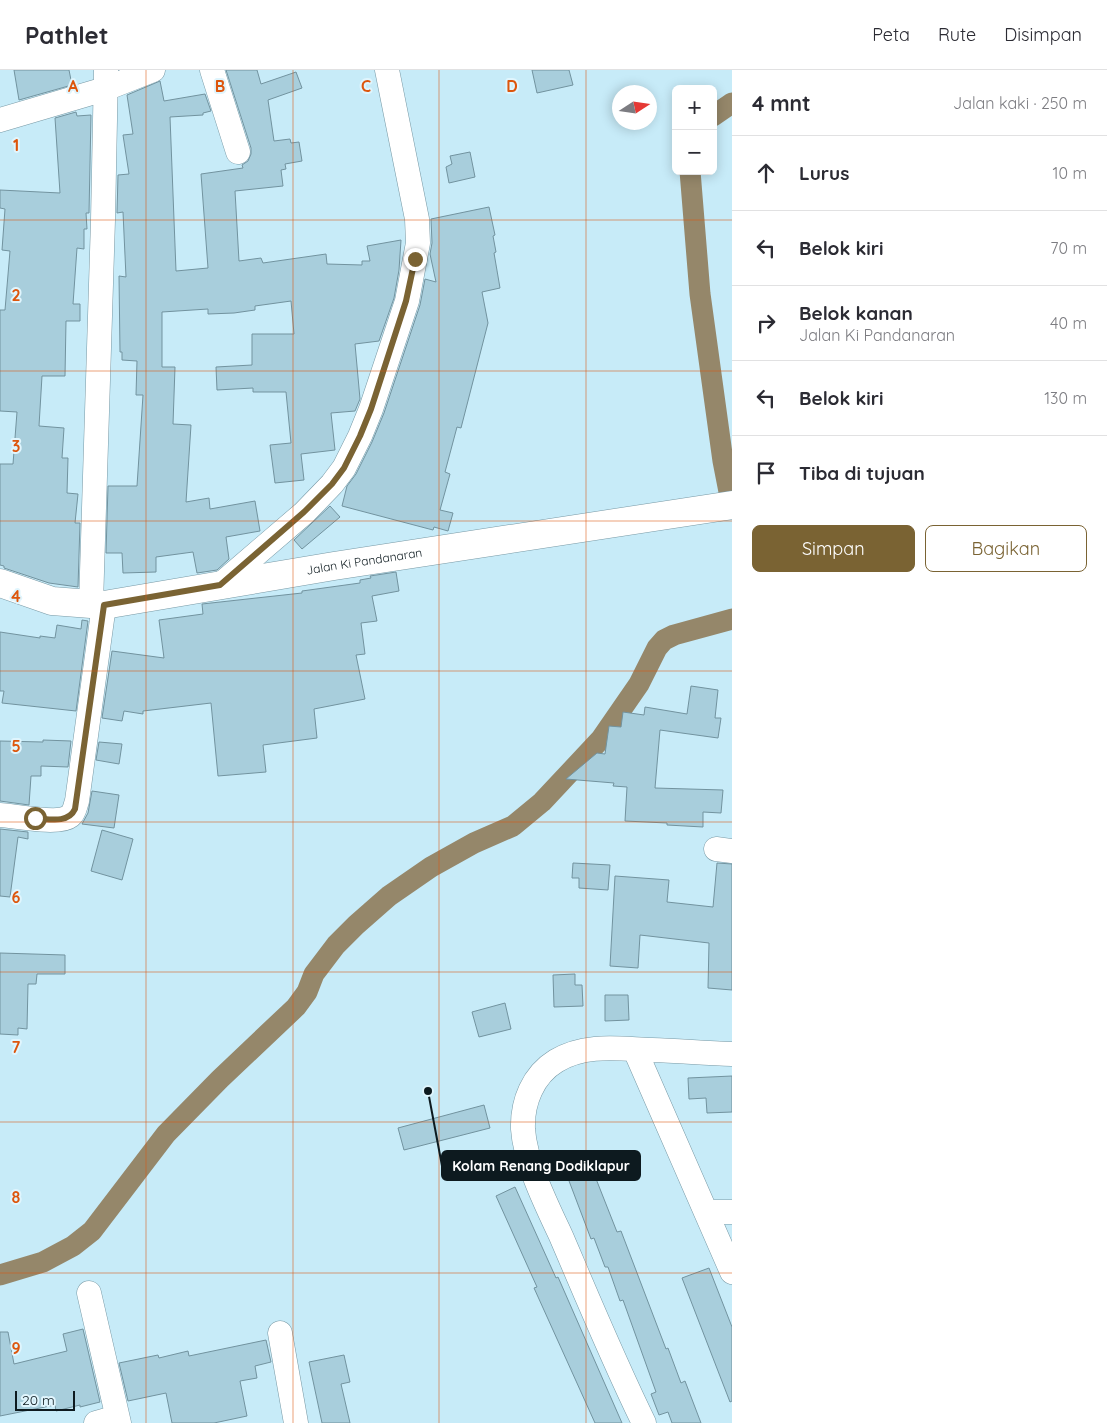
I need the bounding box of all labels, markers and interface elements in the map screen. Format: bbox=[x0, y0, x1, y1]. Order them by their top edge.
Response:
text: Pathlet bbox=[25, 20, 109, 50]
text: Peta bbox=[872, 23, 910, 46]
text: Rute bbox=[938, 23, 976, 46]
text: Disimpan bbox=[1004, 23, 1082, 46]
text: A bbox=[68, 76, 79, 96]
text: B bbox=[215, 76, 225, 96]
text: C bbox=[361, 76, 371, 96]
text: D bbox=[506, 76, 518, 96]
north arrow bbox=[612, 85, 657, 130]
map controls bbox=[672, 85, 717, 175]
button: + bbox=[672, 85, 717, 130]
text: 4 mnt bbox=[752, 90, 811, 116]
text: Jalan kaki · 250 m bbox=[953, 93, 1087, 113]
button: − bbox=[672, 130, 717, 175]
text: 1 bbox=[13, 135, 19, 155]
icon: ahead bbox=[752, 159, 780, 187]
text: Lurus bbox=[799, 161, 849, 185]
text: 10 m bbox=[1053, 163, 1087, 183]
icon: left bbox=[752, 234, 780, 262]
text: Belok kiri bbox=[799, 236, 884, 260]
text: 70 m bbox=[1050, 238, 1087, 258]
route end bbox=[404, 248, 427, 271]
text: 2 bbox=[11, 285, 21, 305]
text: Belok kanan bbox=[799, 301, 913, 325]
icon: right bbox=[752, 309, 780, 337]
text: 40 m bbox=[1050, 313, 1087, 333]
text: Jalan Ki Pandanaran bbox=[799, 325, 955, 345]
icon: left bbox=[752, 384, 780, 412]
text: Belok kiri bbox=[799, 386, 884, 410]
text: 130 m bbox=[1044, 388, 1087, 408]
text: 3 bbox=[12, 436, 20, 456]
icon: arrive bbox=[752, 459, 780, 487]
text: Tiba di tujuan bbox=[799, 461, 925, 485]
button: Simpan bbox=[752, 525, 915, 572]
button: Bagikan bbox=[925, 525, 1087, 572]
street label: Jalan Ki Pandanaran bbox=[305, 545, 423, 578]
text: 4 bbox=[11, 586, 21, 606]
text: 5 bbox=[11, 736, 21, 756]
route start bbox=[24, 807, 47, 830]
text: 6 bbox=[12, 887, 21, 907]
text: 7 bbox=[12, 1037, 21, 1057]
callout: Kolam Renang Dodiklapur bbox=[442, 1151, 640, 1180]
text: Kolam Renang Dodiklapur bbox=[452, 1157, 630, 1175]
text: 8 bbox=[12, 1187, 21, 1207]
text: 9 bbox=[11, 1338, 21, 1358]
scale bar bbox=[15, 1388, 75, 1411]
text: 20 m bbox=[22, 1391, 55, 1409]

